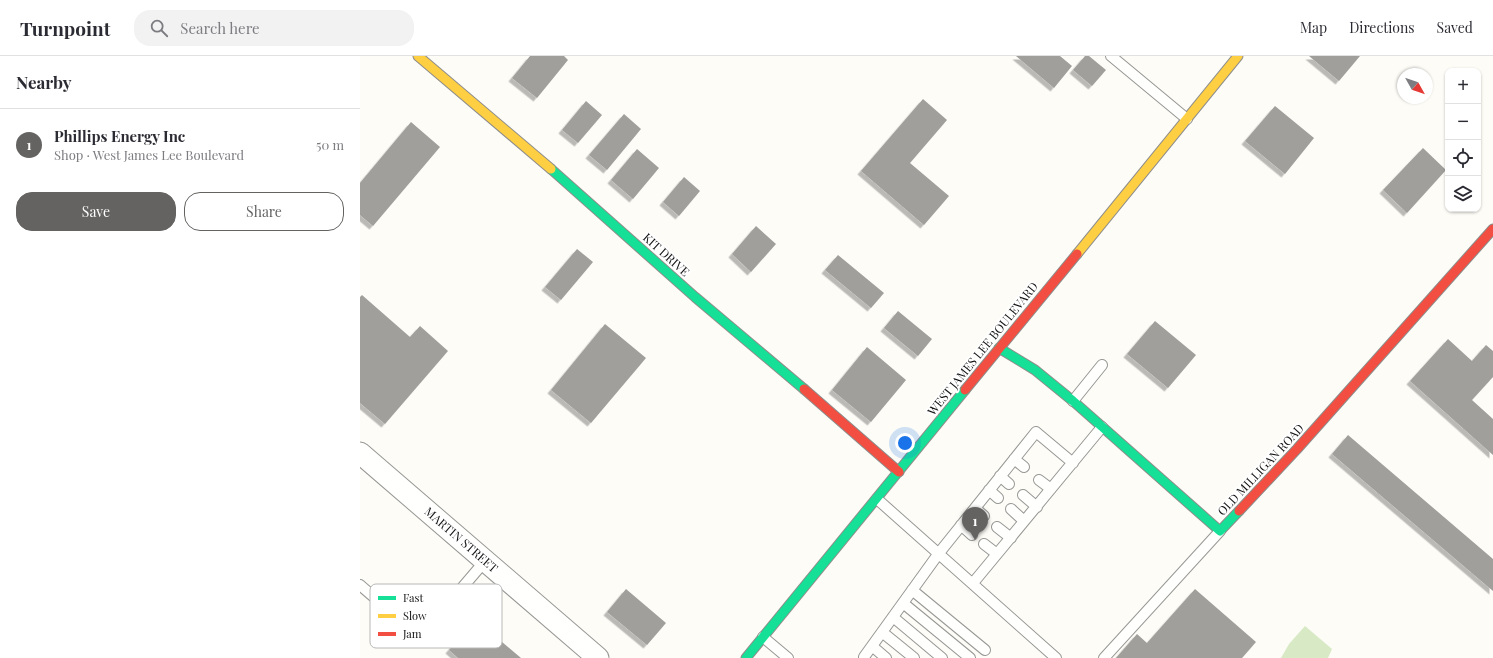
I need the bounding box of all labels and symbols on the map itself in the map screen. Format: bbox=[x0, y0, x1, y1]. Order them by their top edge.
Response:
north arrow bbox=[1397, 68, 1433, 104]
street label: KIT DRIVE bbox=[640, 229, 693, 279]
street label: WEST JAMES LEE BOULEVARD bbox=[923, 278, 1041, 419]
street label: OLD MILLIGAN ROAD bbox=[1214, 420, 1307, 519]
your location bbox=[895, 433, 915, 453]
street label: MARTIN STREET bbox=[422, 503, 502, 576]
pin: 1 bbox=[962, 507, 988, 540]
legend bbox=[370, 584, 502, 648]
text: Fast bbox=[403, 590, 423, 605]
text: Slow bbox=[403, 608, 427, 623]
text: Jam bbox=[402, 626, 422, 641]

